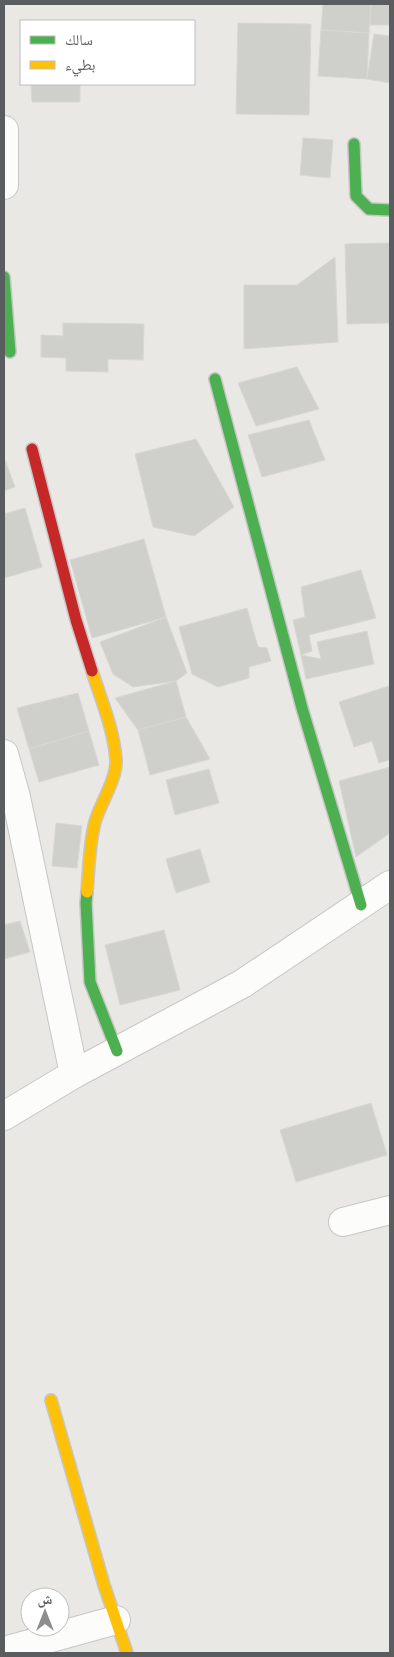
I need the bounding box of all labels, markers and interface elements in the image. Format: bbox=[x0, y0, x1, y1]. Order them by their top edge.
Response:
legend bbox=[20, 20, 195, 85]
text: سالك bbox=[65, 31, 93, 49]
text: بطيء bbox=[65, 56, 95, 77]
north arrow bbox=[20, 1587, 70, 1637]
text: ش bbox=[38, 1591, 53, 1608]

